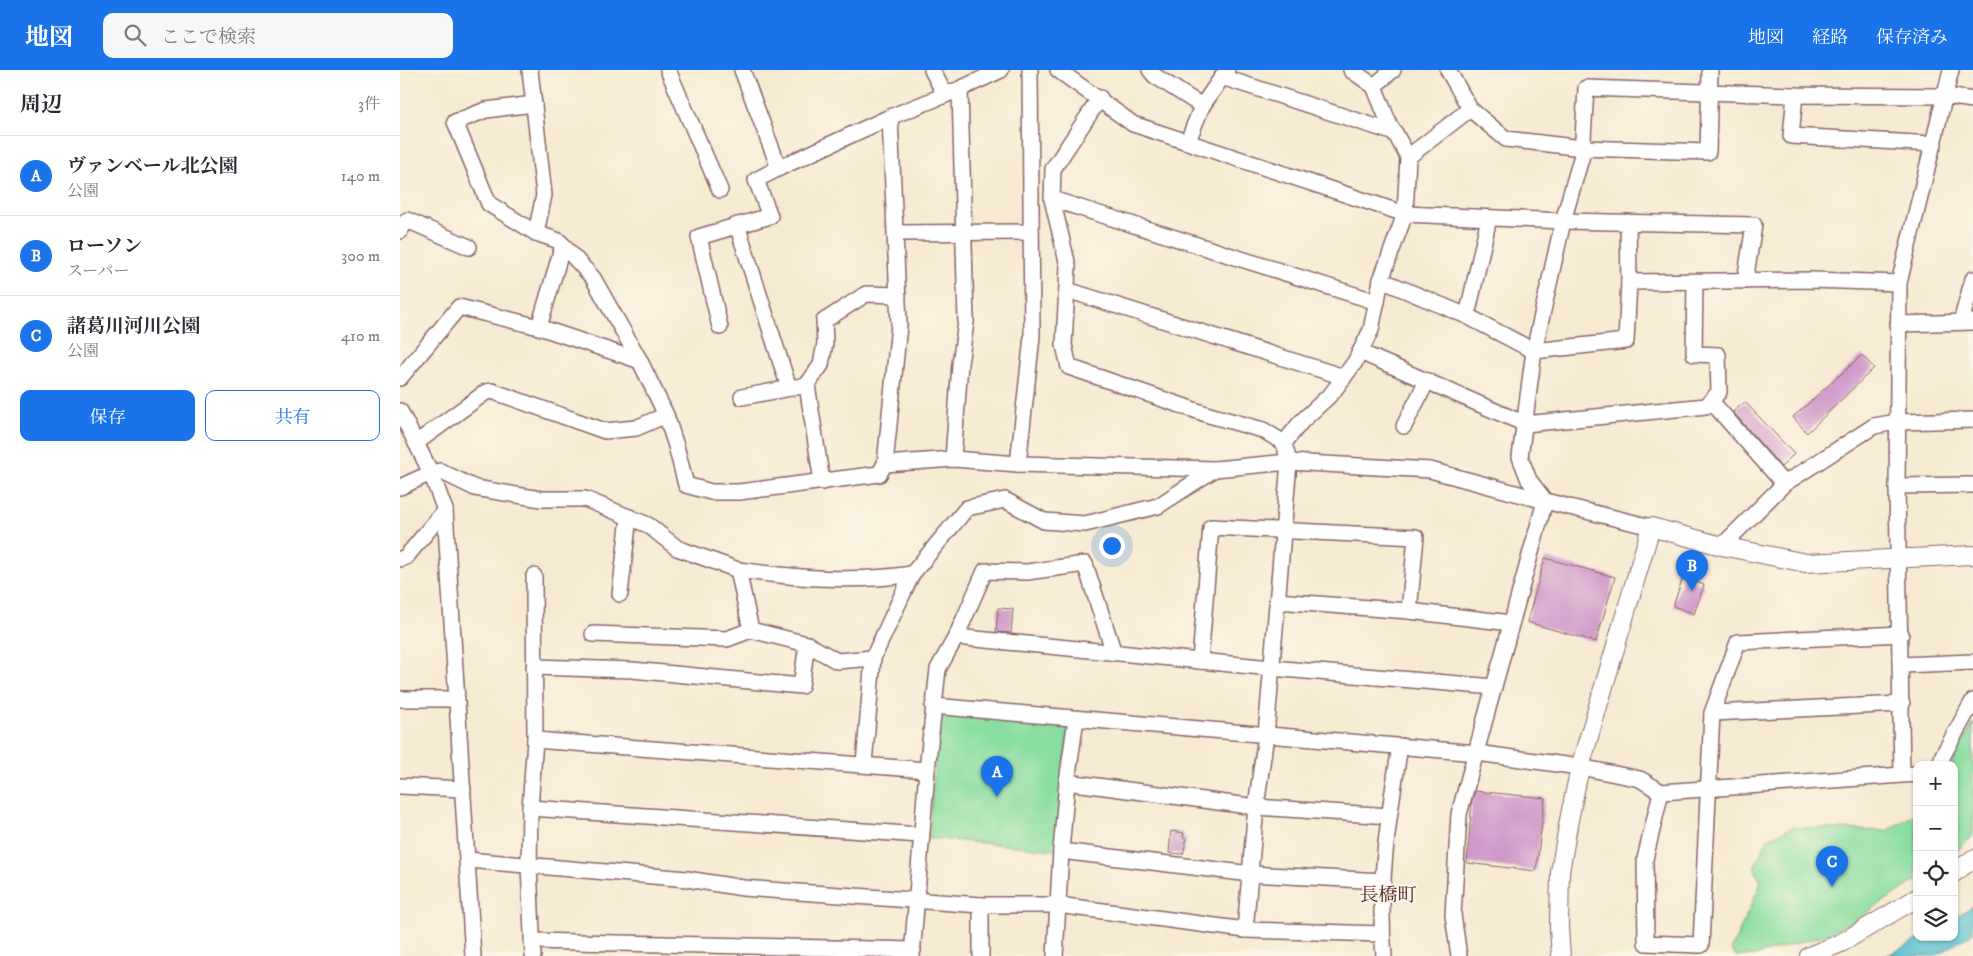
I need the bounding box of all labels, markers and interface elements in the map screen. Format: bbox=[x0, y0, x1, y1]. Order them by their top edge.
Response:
search box bbox=[103, 13, 453, 58]
icon: search bbox=[121, 21, 149, 49]
text: 地図 bbox=[25, 23, 73, 53]
text: ここで検索 bbox=[161, 26, 256, 49]
text: 地図 bbox=[1748, 27, 1784, 49]
text: 経路 bbox=[1812, 27, 1848, 49]
text: 保存済み bbox=[1876, 27, 1948, 49]
text: 周辺 bbox=[20, 92, 62, 118]
text: 3件 bbox=[358, 94, 380, 114]
text: ヴァンベール北公園 bbox=[67, 155, 237, 178]
text: A bbox=[31, 166, 41, 186]
text: 140 m bbox=[341, 166, 380, 186]
text: 公園 bbox=[67, 181, 99, 201]
text: ローソン bbox=[67, 235, 142, 258]
text: B bbox=[31, 246, 41, 266]
text: 300 m bbox=[341, 246, 380, 266]
text: スーパー bbox=[67, 261, 129, 281]
text: 諸葛川河川公園 bbox=[67, 315, 200, 338]
text: C bbox=[31, 326, 41, 346]
text: 410 m bbox=[341, 326, 380, 346]
text: 公園 bbox=[67, 341, 99, 361]
button: 保存 bbox=[20, 390, 195, 441]
button: 共有 bbox=[205, 390, 380, 441]
your location bbox=[1099, 533, 1125, 559]
pin: B bbox=[1676, 550, 1708, 591]
pin: A bbox=[981, 756, 1013, 797]
map controls bbox=[1913, 761, 1958, 941]
button: + bbox=[1913, 761, 1958, 806]
button: − bbox=[1913, 806, 1958, 851]
pin: C bbox=[1816, 846, 1848, 887]
button: locate bbox=[1913, 851, 1958, 896]
district label: 長橋町 bbox=[1359, 884, 1417, 907]
button: layers bbox=[1913, 896, 1958, 941]

